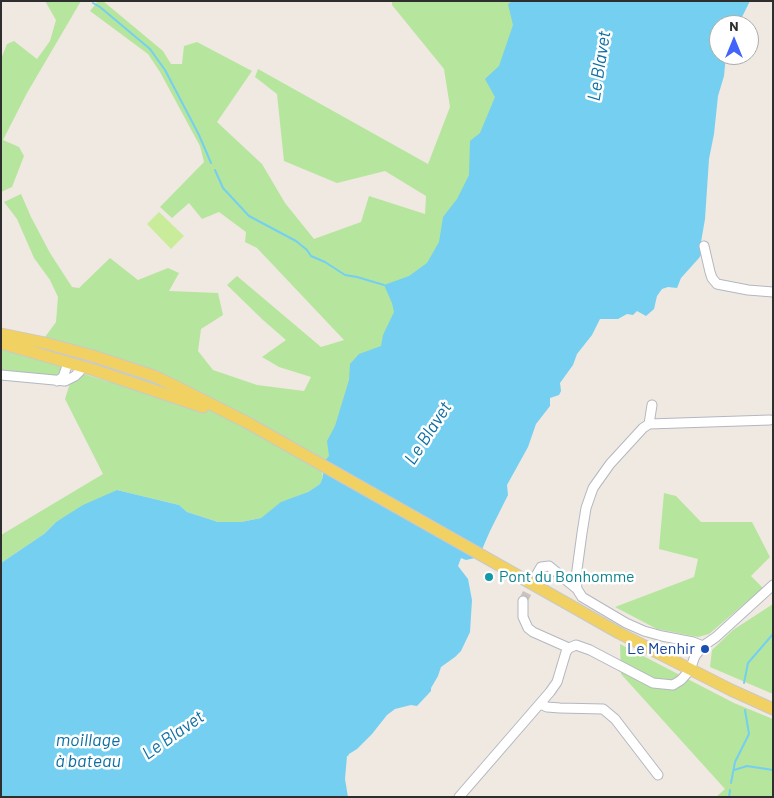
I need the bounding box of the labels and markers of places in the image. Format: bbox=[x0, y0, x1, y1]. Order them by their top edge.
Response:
place label: Pont du Bonhomme bbox=[499, 567, 635, 587]
marker: Pont du Bonhomme bbox=[483, 571, 495, 583]
place label: Le Menhir bbox=[627, 639, 695, 659]
marker: Le Menhir bbox=[699, 643, 711, 655]

